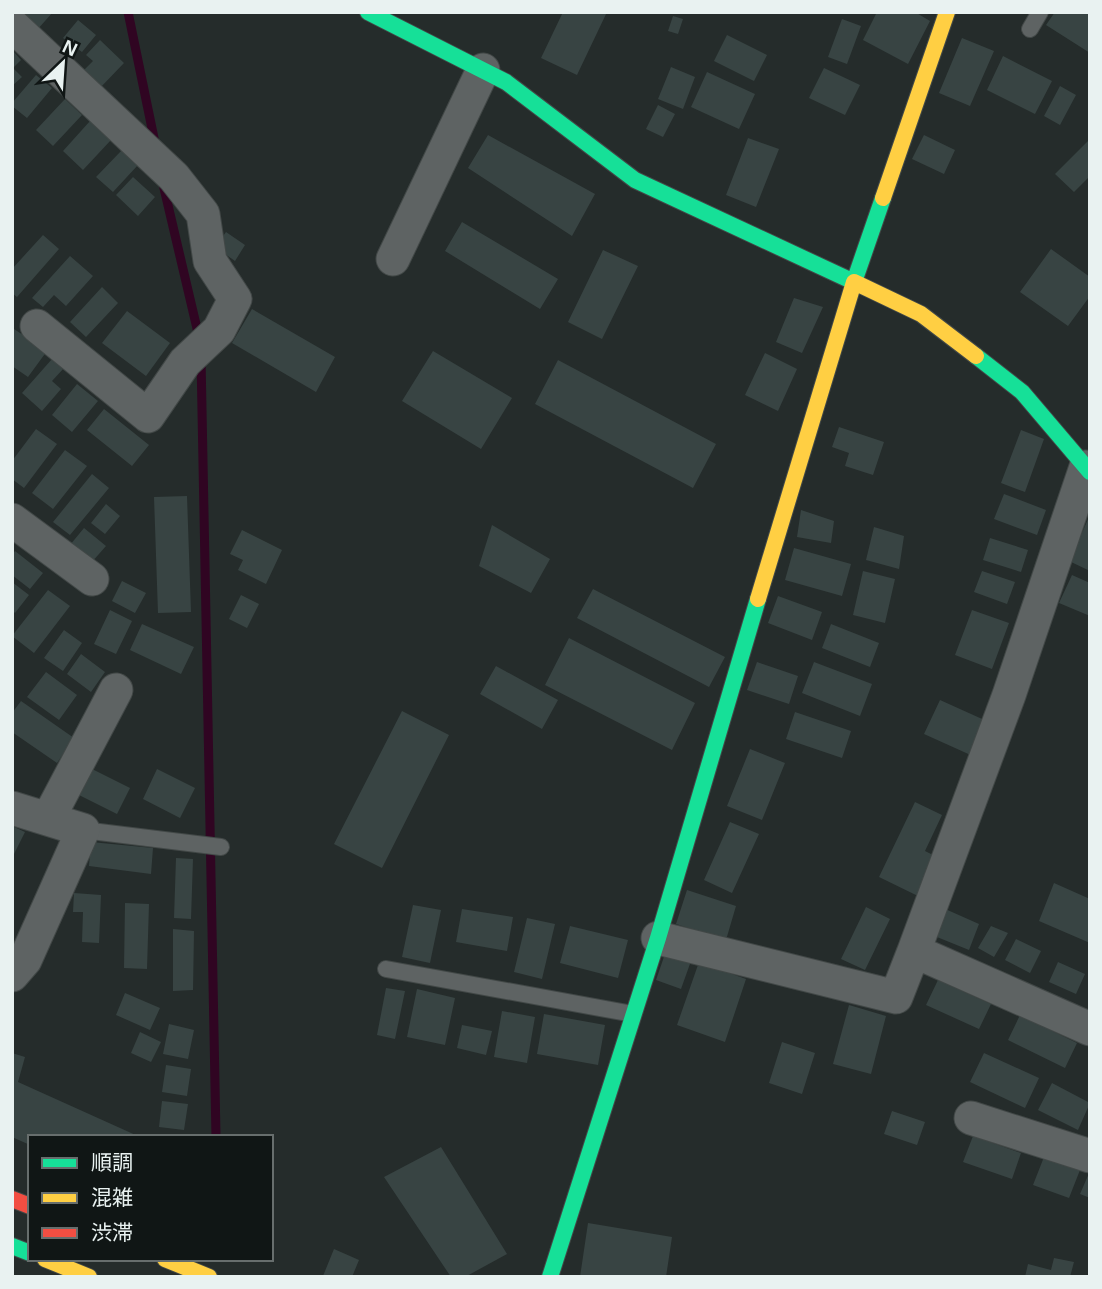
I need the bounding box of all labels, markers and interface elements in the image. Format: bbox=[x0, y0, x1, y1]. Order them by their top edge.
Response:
north arrow bbox=[28, 28, 98, 98]
text: N bbox=[59, 36, 81, 60]
legend bbox=[28, 1135, 273, 1261]
text: 順調 bbox=[91, 1151, 133, 1174]
text: 混雑 bbox=[91, 1186, 133, 1209]
text: 渋滞 bbox=[91, 1221, 133, 1244]

